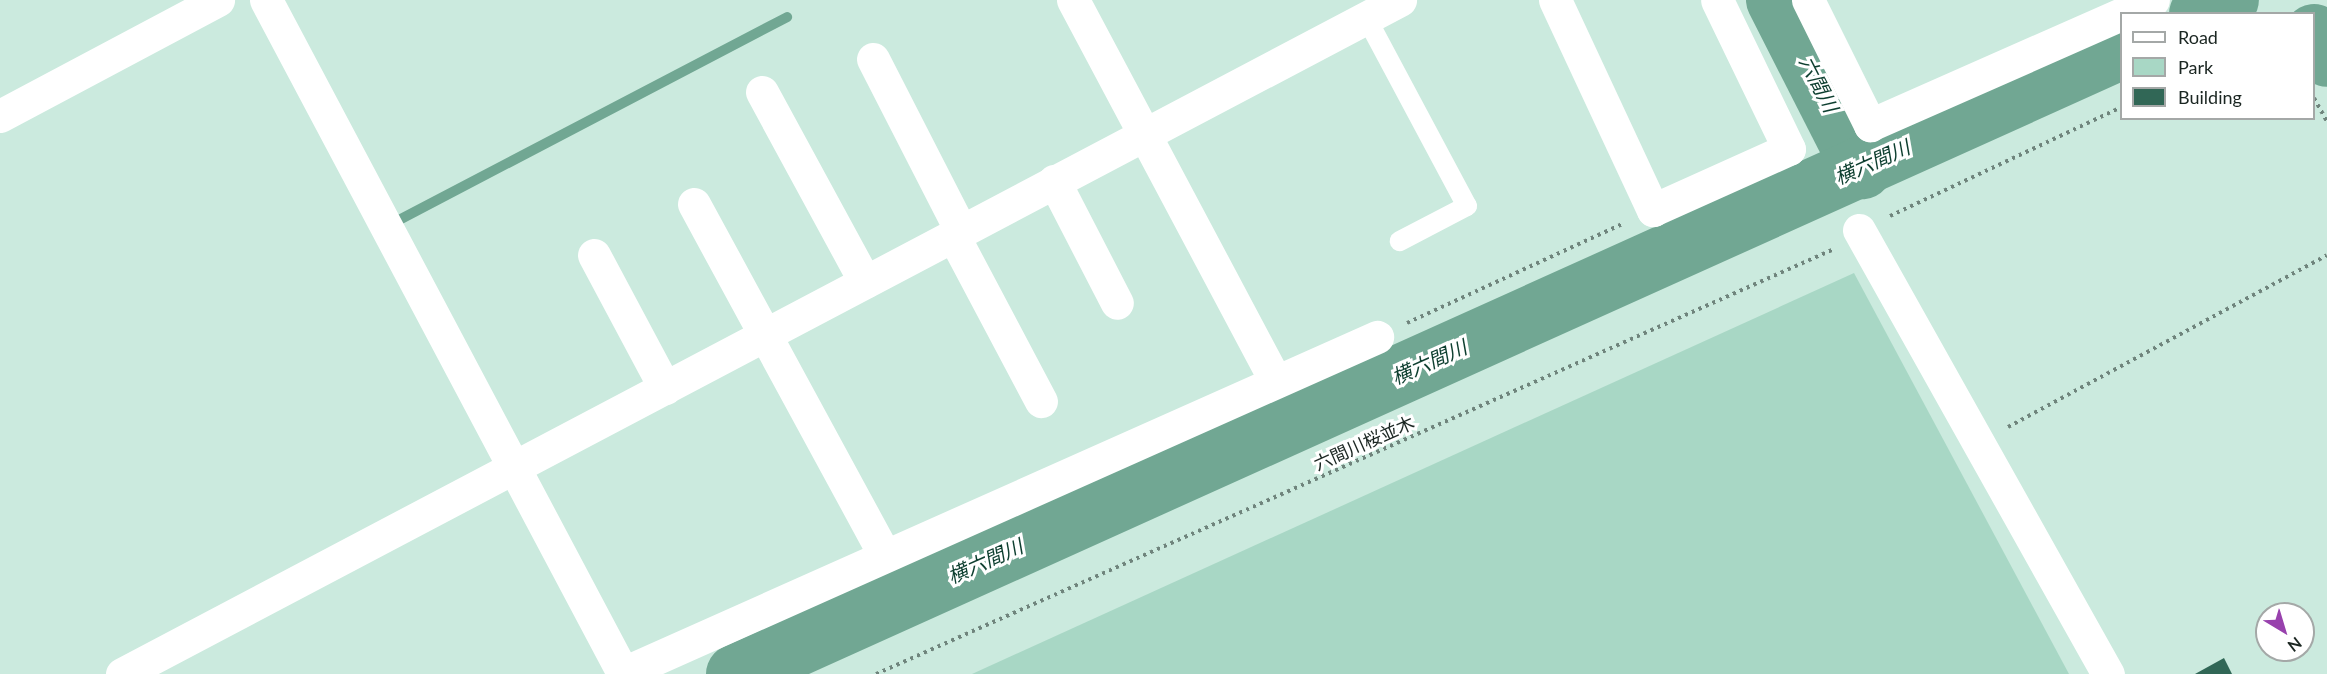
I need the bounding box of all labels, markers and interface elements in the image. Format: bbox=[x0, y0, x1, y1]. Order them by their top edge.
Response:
legend bbox=[2120, 12, 2315, 120]
text: Road bbox=[2178, 26, 2218, 48]
water label: 六間川 bbox=[1795, 52, 1843, 116]
text: Park bbox=[2178, 56, 2213, 78]
text: Building bbox=[2178, 86, 2242, 108]
water label: 横六間川 bbox=[1831, 135, 1913, 189]
water label: 横六間川 bbox=[1388, 335, 1470, 389]
street label: 六間川桜並木 bbox=[1310, 411, 1418, 475]
water label: 横六間川 bbox=[944, 534, 1026, 588]
north arrow bbox=[2255, 602, 2315, 662]
text: N bbox=[2284, 634, 2306, 656]

